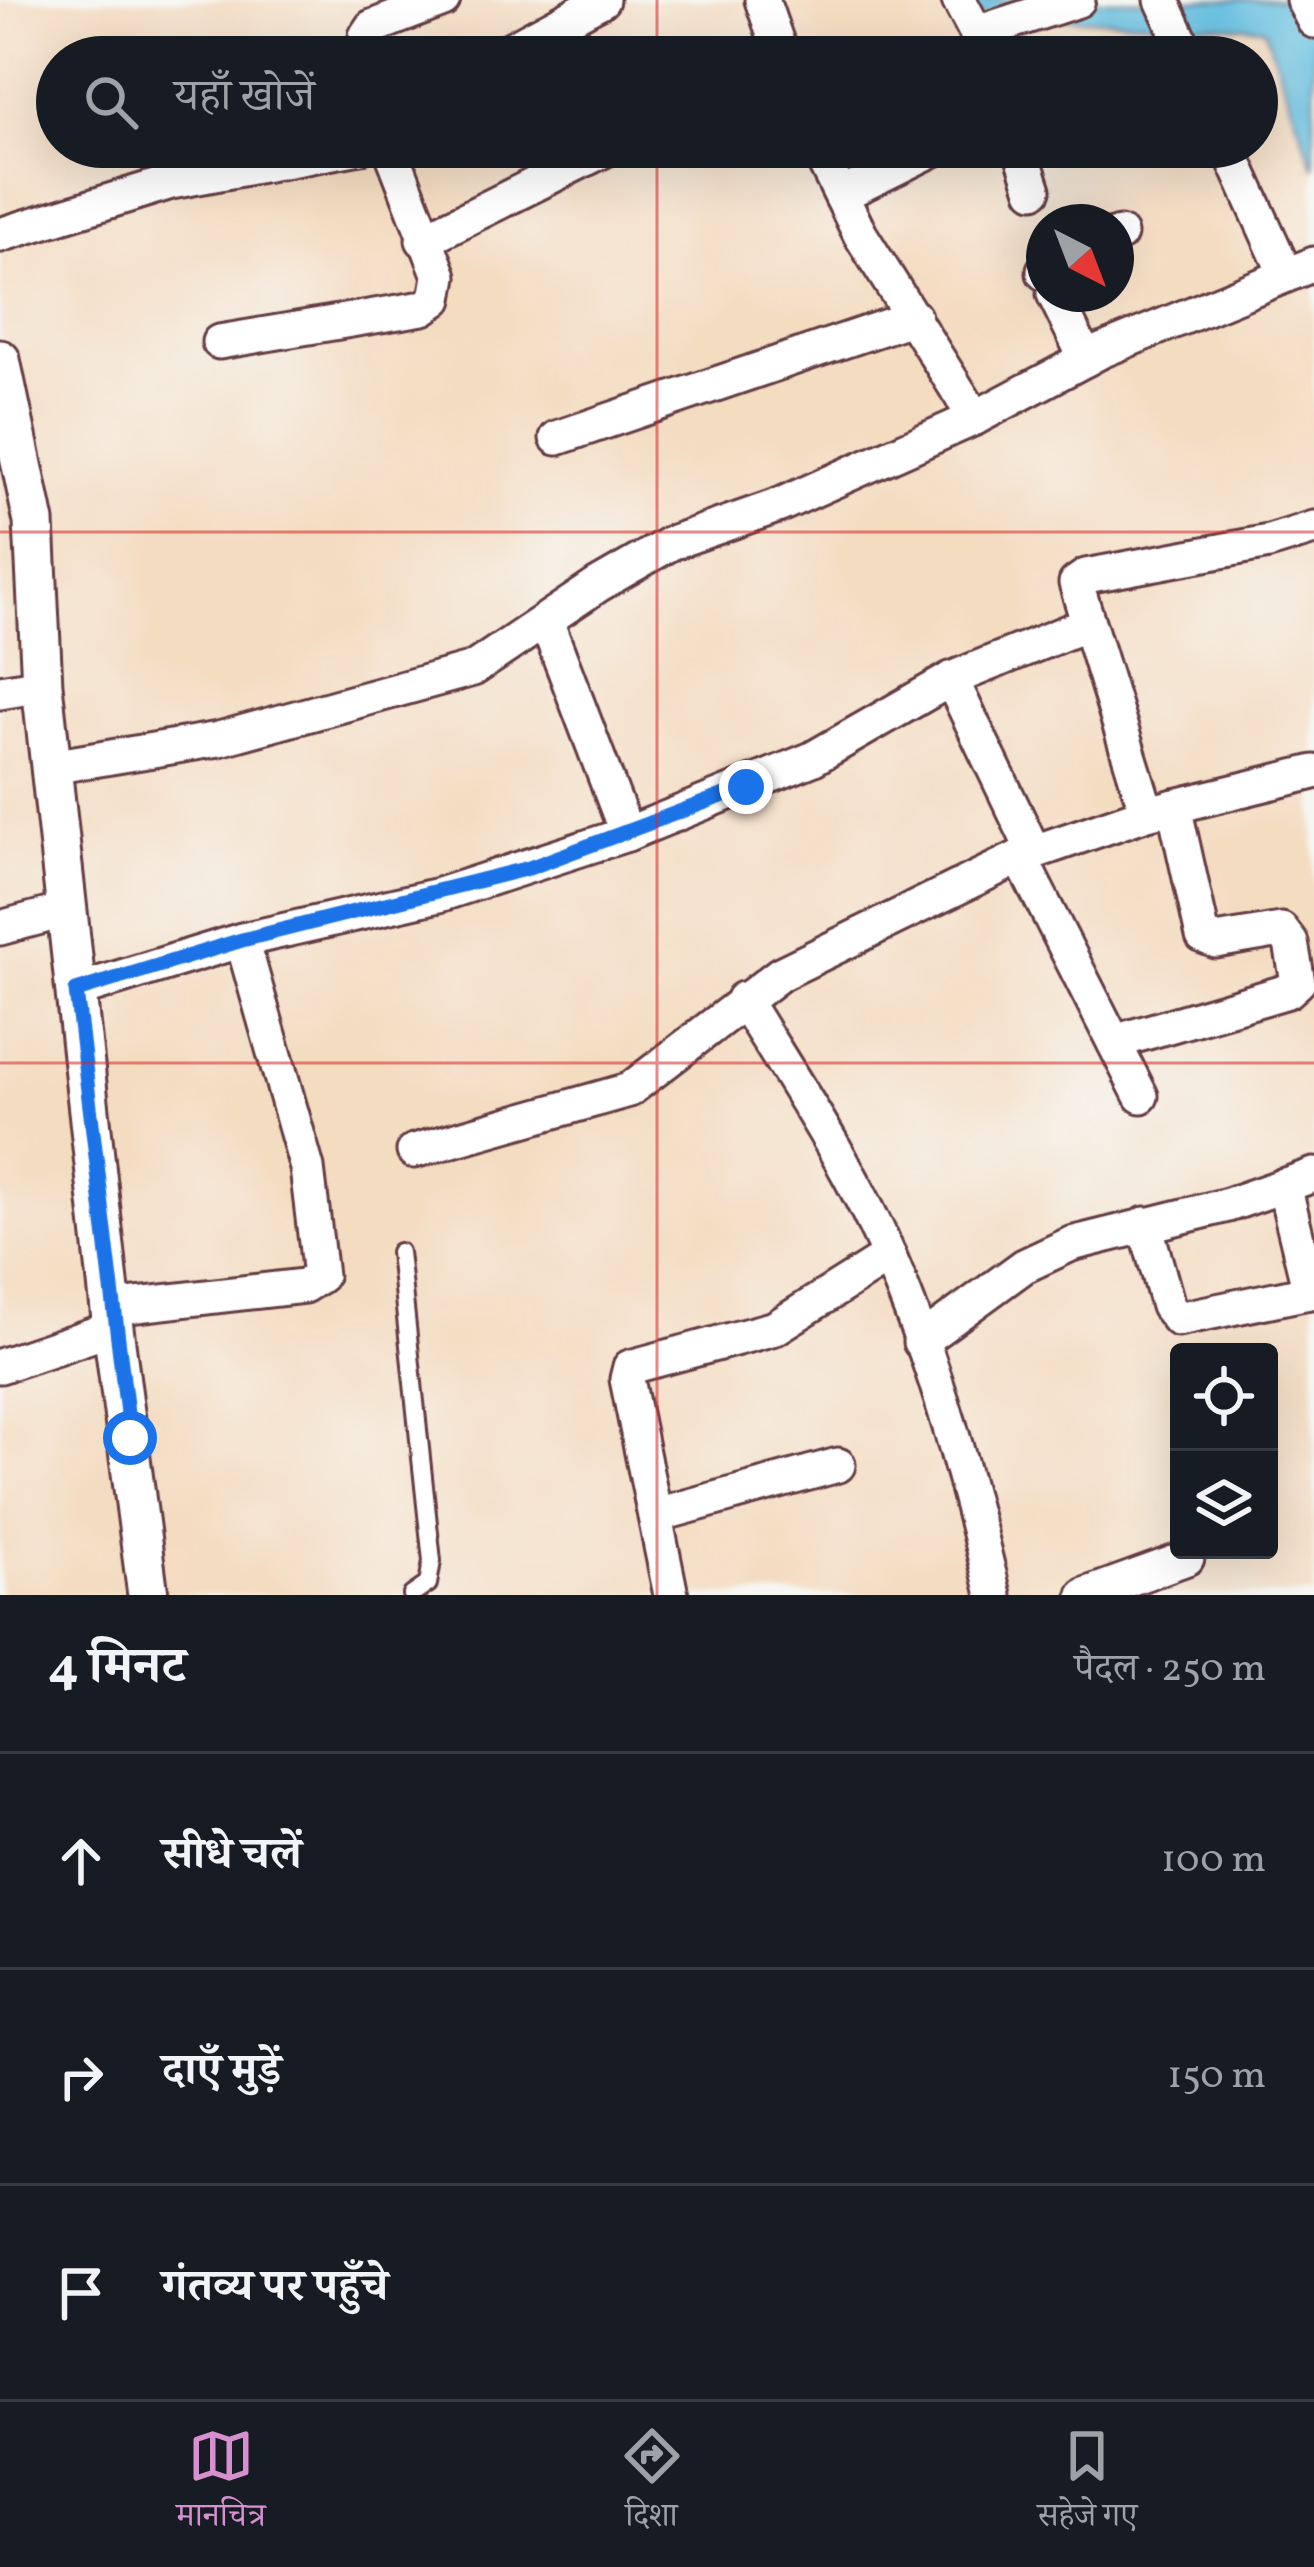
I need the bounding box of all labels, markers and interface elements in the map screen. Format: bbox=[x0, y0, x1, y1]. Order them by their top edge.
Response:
search box bbox=[36, 36, 1278, 168]
text: यहाँ खोजें bbox=[174, 67, 315, 130]
icon: search bbox=[78, 69, 144, 135]
north arrow bbox=[1026, 204, 1134, 312]
route end bbox=[719, 760, 773, 814]
map controls bbox=[1170, 1343, 1278, 1559]
button: locate bbox=[1170, 1343, 1278, 1451]
route start bbox=[103, 1411, 157, 1465]
button: layers bbox=[1170, 1451, 1278, 1559]
text: 4 मिनट bbox=[48, 1633, 186, 1704]
text: पैदल · 250 m bbox=[1074, 1643, 1266, 1697]
text: सीधे चलें bbox=[162, 1825, 302, 1888]
icon: ahead bbox=[48, 1828, 114, 1894]
text: 100 m bbox=[1161, 1834, 1266, 1888]
text: दाएँ मुड़ें bbox=[162, 2041, 281, 2104]
icon: right bbox=[48, 2044, 114, 2110]
text: 150 m bbox=[1167, 2050, 1266, 2104]
text: गंतव्य पर पहुँचे bbox=[162, 2257, 388, 2320]
icon: arrive bbox=[48, 2260, 114, 2326]
tab: मानचित्र bbox=[176, 2423, 266, 2547]
tab: दिशा bbox=[619, 2423, 685, 2547]
tab: सहेजे गए bbox=[1037, 2423, 1138, 2547]

